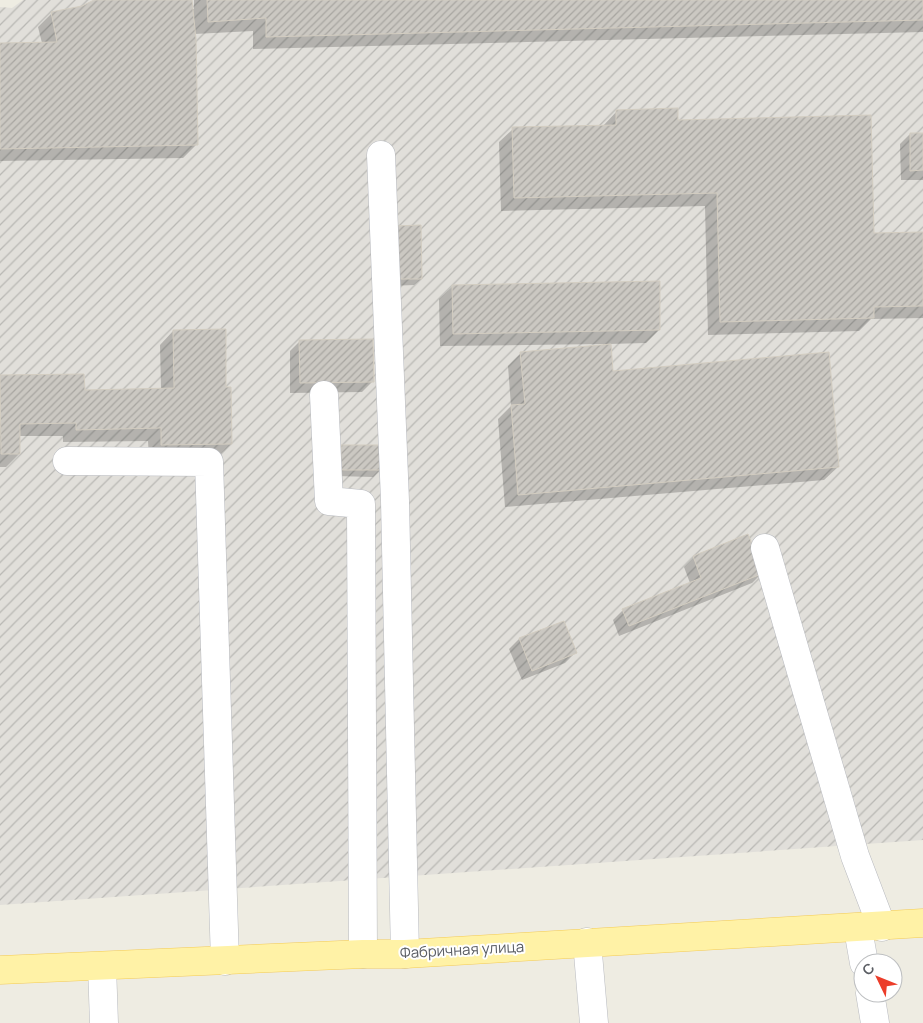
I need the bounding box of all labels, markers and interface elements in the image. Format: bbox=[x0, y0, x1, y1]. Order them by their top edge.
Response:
street label: Фабричная улица bbox=[399, 936, 525, 963]
north arrow bbox=[853, 953, 903, 1003]
text: С bbox=[858, 959, 879, 979]

